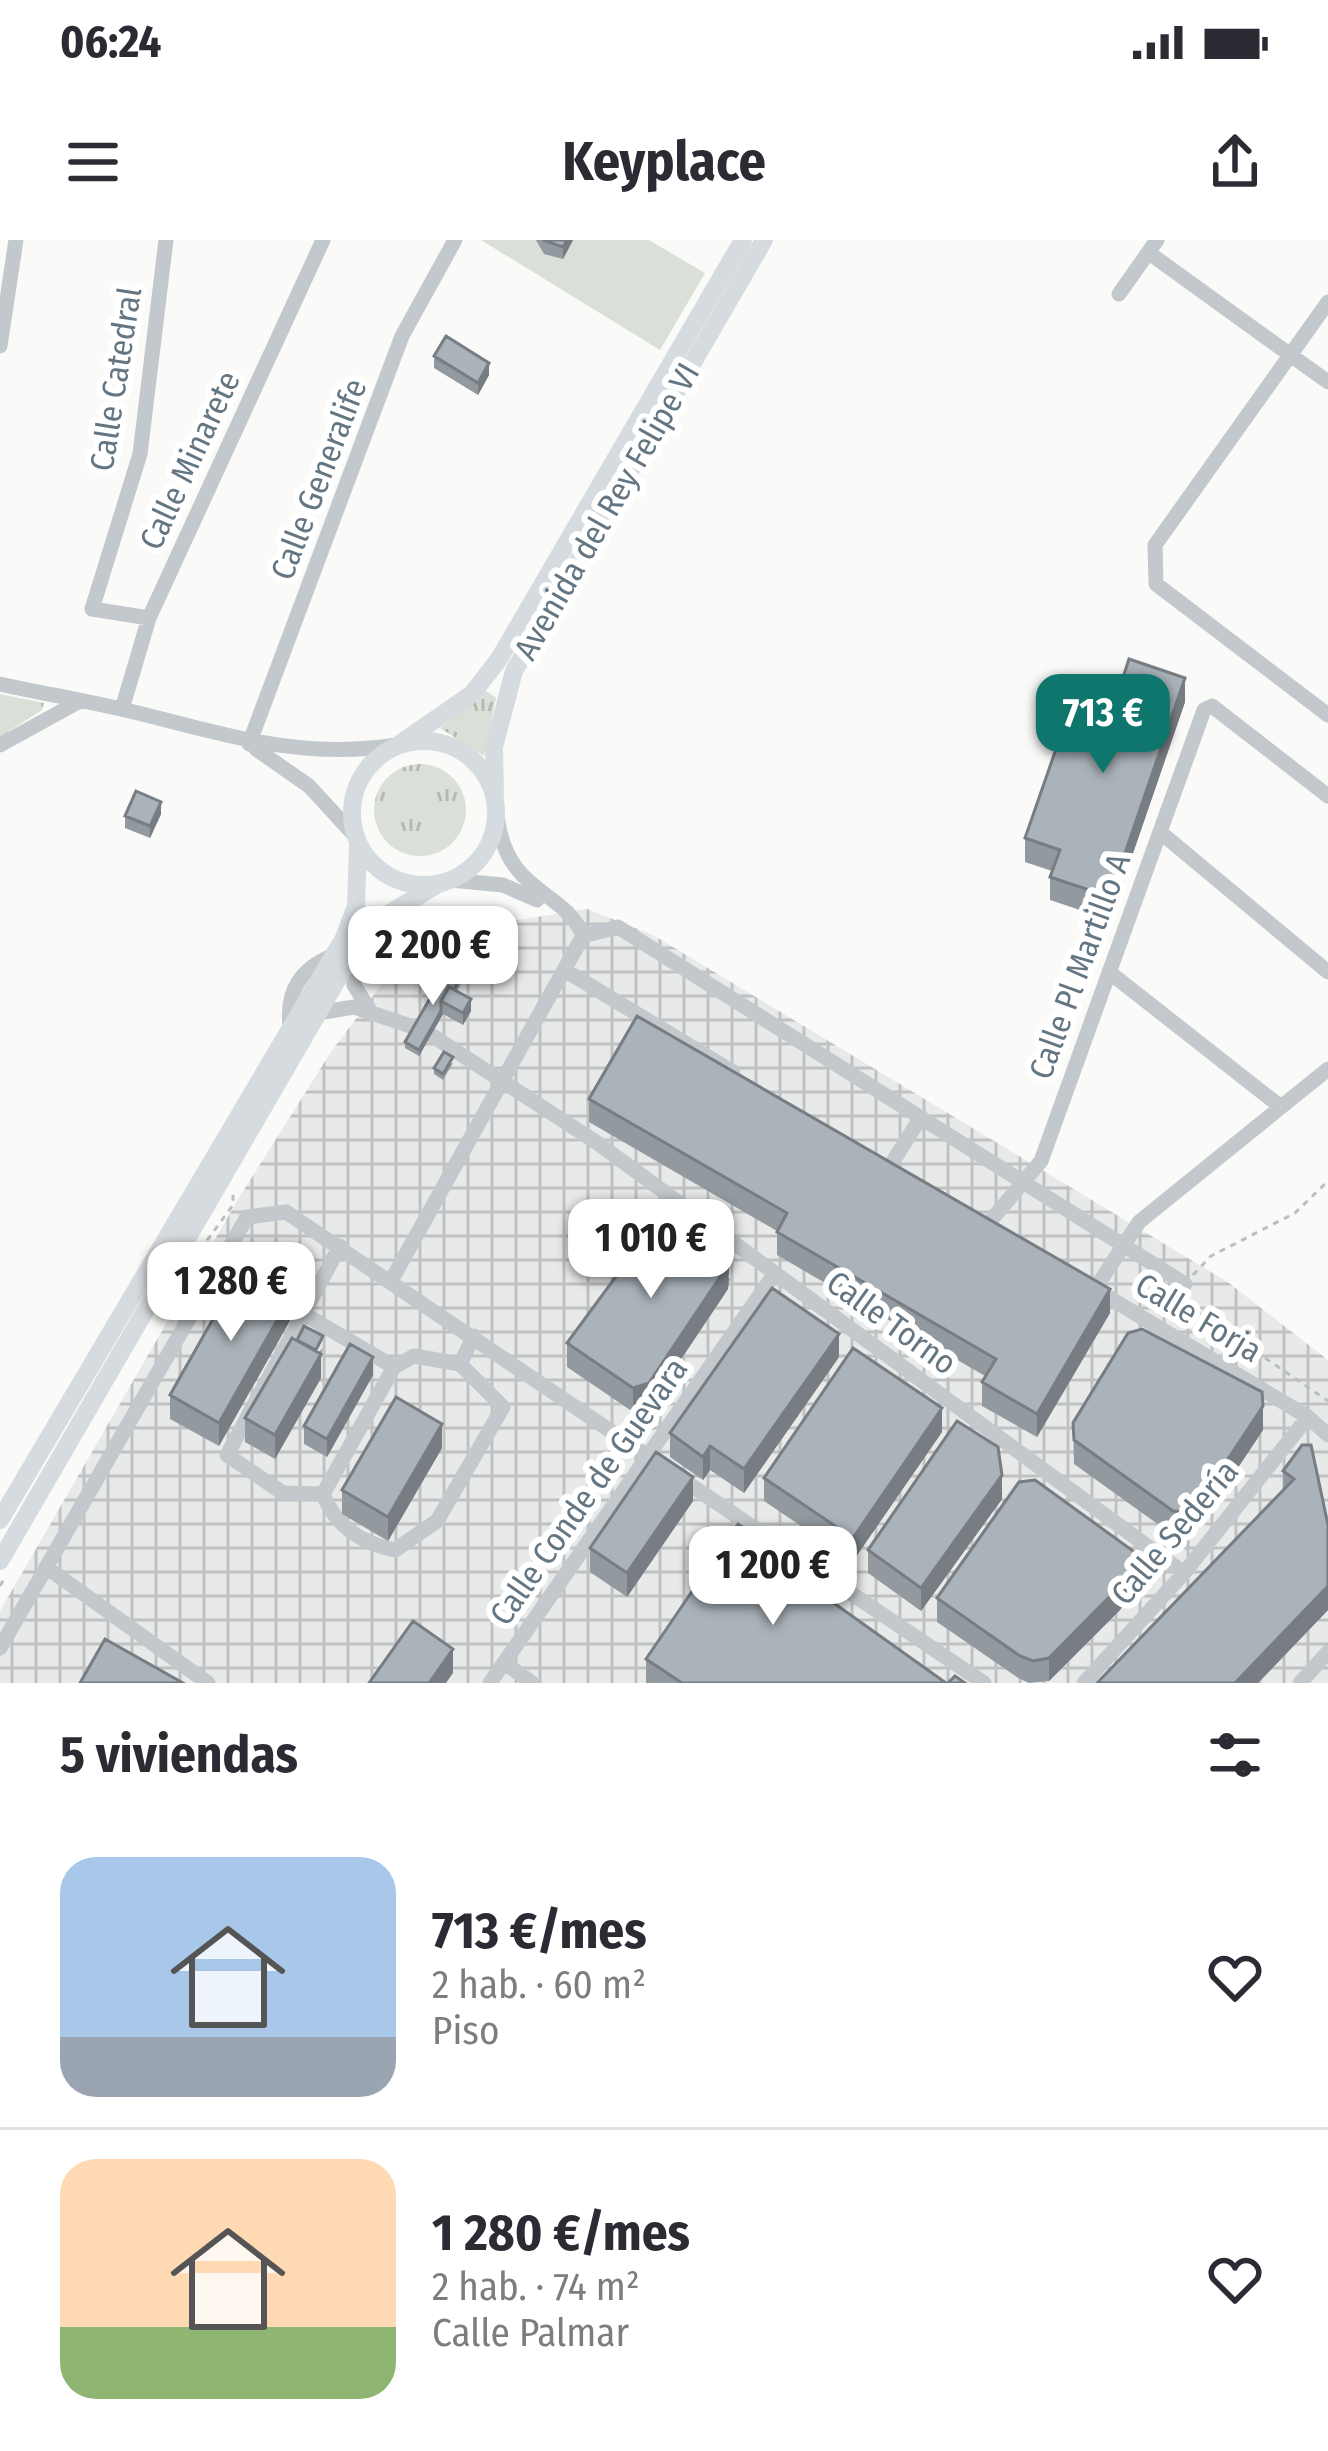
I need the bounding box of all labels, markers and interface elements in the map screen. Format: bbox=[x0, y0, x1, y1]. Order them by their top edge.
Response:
text: 06:24 bbox=[60, 15, 161, 69]
icon: menu bbox=[60, 129, 126, 195]
icon: share bbox=[1202, 129, 1268, 195]
text: Keyplace bbox=[562, 130, 766, 194]
street label: Calle Catedral bbox=[82, 284, 150, 474]
street label: Avenida del Rey Felipe VI bbox=[506, 356, 708, 667]
street label: Calle Minarete bbox=[131, 365, 249, 556]
street label: Calle Generalife bbox=[262, 373, 376, 585]
pin: 713 € bbox=[1019, 674, 1187, 776]
text: 713 € bbox=[1063, 690, 1143, 736]
street label: Calle Pl Martillo A bbox=[1021, 848, 1139, 1085]
pin: 2 200 € bbox=[322, 906, 544, 1008]
text: 2 200 € bbox=[375, 922, 491, 968]
pin: 1 010 € bbox=[540, 1199, 762, 1301]
text: 1 010 € bbox=[595, 1215, 707, 1261]
pin: 1 280 € bbox=[120, 1242, 342, 1344]
text: 1 280 € bbox=[174, 1258, 288, 1304]
street label: Calle Torno bbox=[819, 1262, 964, 1383]
street label: Calle Forja bbox=[1128, 1265, 1269, 1371]
street label: Calle Conde de Guevara bbox=[481, 1350, 696, 1633]
street label: Calle Sedería bbox=[1103, 1452, 1247, 1613]
pin: 1 200 € bbox=[662, 1526, 884, 1628]
text: 1 200 € bbox=[716, 1542, 830, 1588]
icon: filters bbox=[1202, 1722, 1268, 1788]
text: 5 viviendas bbox=[60, 1724, 298, 1786]
text: 713 €/mes bbox=[432, 1900, 647, 1962]
icon: home bbox=[156, 1905, 300, 2049]
icon: heart bbox=[1202, 1944, 1268, 2010]
text: 2 hab. · 60 m² bbox=[432, 1962, 646, 2008]
text: Piso bbox=[432, 2008, 499, 2054]
text: 1 280 €/mes bbox=[432, 2202, 690, 2264]
icon: home bbox=[156, 2207, 300, 2351]
icon: heart bbox=[1202, 2246, 1268, 2312]
text: 2 hab. · 74 m² bbox=[432, 2264, 640, 2310]
text: Calle Palmar bbox=[432, 2310, 629, 2356]

